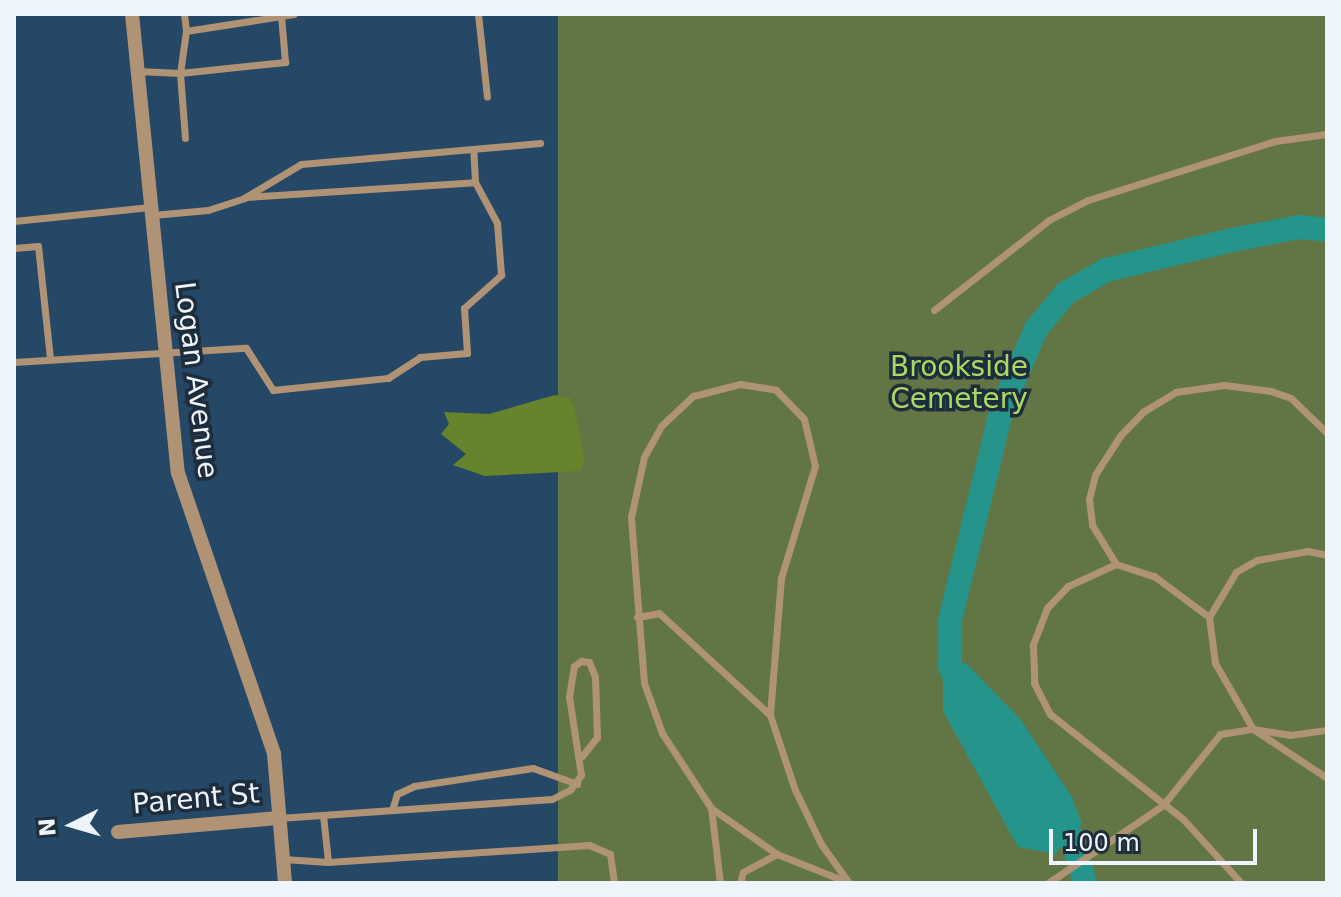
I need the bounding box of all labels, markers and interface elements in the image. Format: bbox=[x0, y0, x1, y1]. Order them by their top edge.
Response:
street label: Logan Avenue bbox=[167, 280, 225, 480]
park label: Brookside Cemetery bbox=[890, 350, 1028, 416]
street label: Parent St bbox=[131, 777, 261, 821]
north arrow bbox=[32, 785, 112, 865]
scale bar bbox=[1053, 813, 1261, 863]
text: N bbox=[34, 817, 61, 837]
text: 100 m bbox=[1063, 829, 1140, 857]

